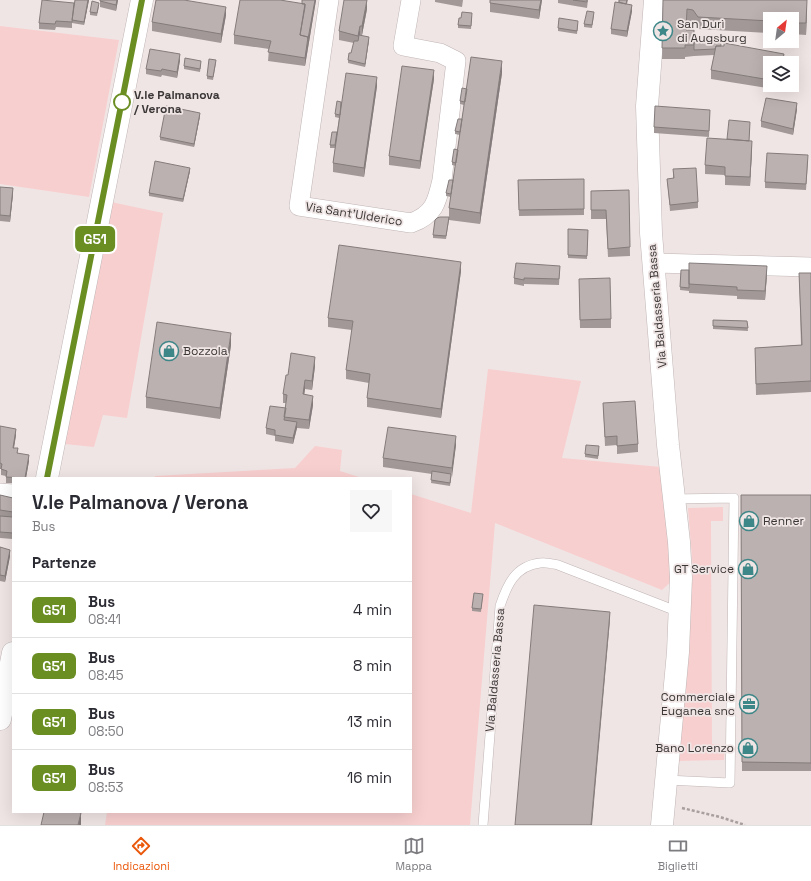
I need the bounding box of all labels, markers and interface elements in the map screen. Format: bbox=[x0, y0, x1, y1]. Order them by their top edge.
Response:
north arrow bbox=[763, 12, 799, 48]
map controls bbox=[763, 12, 799, 92]
place label: San Durì di Augsburg bbox=[677, 16, 747, 46]
place icon: San Durì di Augsburg bbox=[652, 20, 674, 42]
button: layers bbox=[763, 56, 799, 92]
place label: V.le Palmanova / Verona bbox=[133, 87, 220, 117]
marker: V.le Palmanova / Verona bbox=[113, 93, 131, 111]
street label: Via Sant'Ulderico bbox=[304, 198, 404, 230]
line badge: G51 bbox=[72, 226, 118, 252]
text: G51 bbox=[83, 230, 107, 248]
street label: Via Baldasseria Bassa bbox=[644, 243, 670, 369]
shop icon: Bozzola bbox=[158, 340, 180, 362]
place label: Bozzola bbox=[183, 343, 228, 359]
text: V.le Palmanova / Verona bbox=[32, 490, 248, 515]
button: heart bbox=[350, 490, 392, 532]
shop icon: Renner bbox=[738, 510, 760, 532]
place label: Renner bbox=[763, 513, 804, 529]
text: Bus bbox=[32, 518, 55, 535]
text: Partenze bbox=[32, 553, 96, 572]
shop icon: GT Service bbox=[737, 558, 759, 580]
place label: GT Service bbox=[674, 561, 734, 577]
text: Bus bbox=[88, 592, 115, 611]
text: 4 min bbox=[353, 600, 392, 619]
text: G51 bbox=[42, 601, 66, 619]
street label: Via Baldasseria Bassa bbox=[482, 607, 508, 733]
text: 08:41 bbox=[88, 611, 121, 628]
text: Bus bbox=[88, 648, 115, 667]
text: 8 min bbox=[353, 656, 392, 675]
text: G51 bbox=[42, 657, 66, 675]
text: 08:45 bbox=[88, 667, 124, 684]
place label: Commerciale Euganea snc bbox=[661, 689, 735, 719]
office icon: Commerciale Euganea snc bbox=[738, 693, 760, 715]
text: Bus bbox=[88, 704, 115, 723]
text: 13 min bbox=[347, 712, 392, 731]
text: G51 bbox=[42, 713, 66, 731]
text: 08:50 bbox=[88, 723, 124, 740]
shop icon: Bano Lorenzo bbox=[737, 737, 759, 759]
place label: Bano Lorenzo bbox=[655, 740, 734, 756]
text: Bus bbox=[88, 760, 115, 779]
text: 16 min bbox=[347, 768, 392, 787]
text: G51 bbox=[42, 769, 66, 787]
text: 08:53 bbox=[88, 779, 123, 796]
tab: Indicazioni bbox=[113, 835, 170, 873]
tab: Mappa bbox=[396, 835, 432, 873]
tab: Biglietti bbox=[658, 835, 698, 873]

